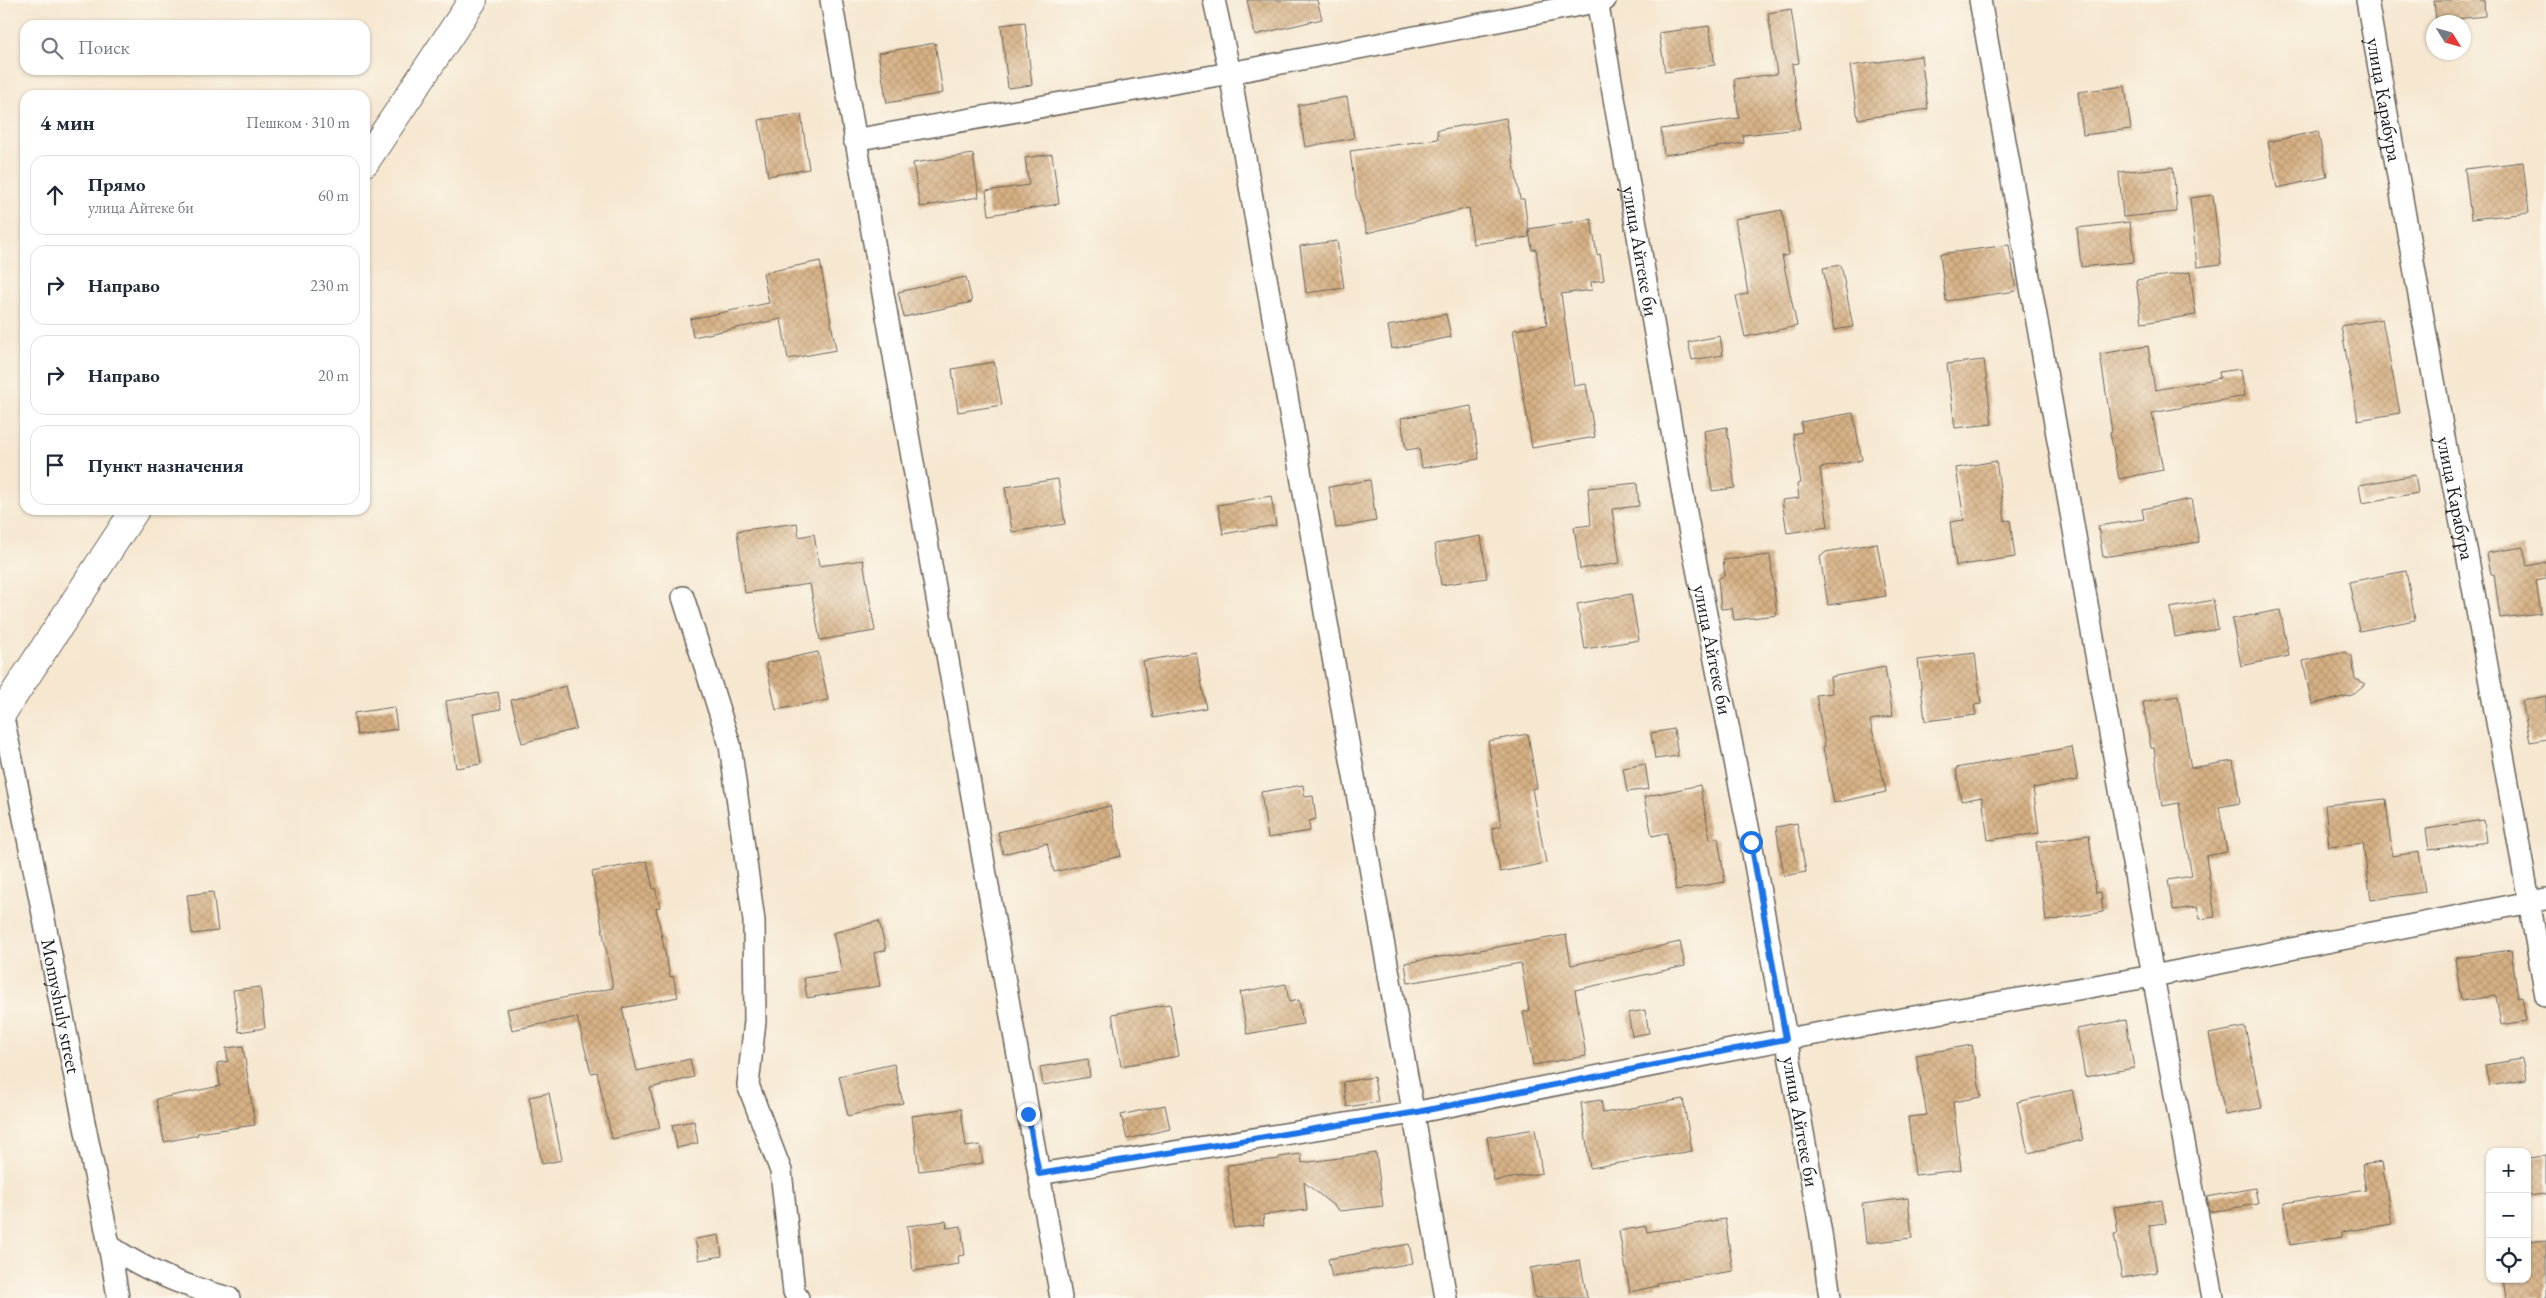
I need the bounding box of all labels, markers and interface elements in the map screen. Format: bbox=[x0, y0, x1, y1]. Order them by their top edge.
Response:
north arrow bbox=[2426, 15, 2471, 60]
search box bbox=[20, 20, 370, 75]
icon: search bbox=[38, 34, 66, 62]
text: Поиск bbox=[78, 35, 130, 60]
street label: улица Карабура bbox=[2361, 36, 2408, 163]
text: 4 мин bbox=[40, 109, 95, 136]
text: Пешком · 310 m bbox=[246, 112, 350, 133]
text: Прямо bbox=[88, 172, 146, 197]
icon: ahead bbox=[41, 181, 69, 209]
street label: улица Айтеке би bbox=[1617, 184, 1665, 319]
text: 60 m bbox=[318, 185, 349, 206]
text: улица Айтеке би bbox=[88, 197, 194, 218]
icon: right bbox=[41, 271, 69, 299]
text: Направо bbox=[88, 273, 160, 298]
text: 230 m bbox=[310, 275, 349, 296]
icon: right bbox=[41, 361, 69, 389]
text: Направо bbox=[88, 363, 160, 388]
text: 20 m bbox=[318, 365, 349, 386]
street label: улица Карабура bbox=[2431, 434, 2481, 562]
icon: arrive bbox=[41, 451, 69, 479]
text: Пункт назначения bbox=[88, 453, 244, 478]
street label: улица Айтеке би bbox=[1687, 582, 1739, 717]
route start bbox=[1740, 831, 1763, 854]
street label: Momyshuly street bbox=[35, 936, 87, 1077]
street label: улица Айтеке би bbox=[1777, 1054, 1826, 1189]
route end bbox=[1017, 1103, 1040, 1126]
map controls bbox=[2486, 1148, 2531, 1283]
button: + bbox=[2486, 1148, 2531, 1193]
button: − bbox=[2486, 1193, 2531, 1238]
button: locate bbox=[2486, 1238, 2531, 1283]

